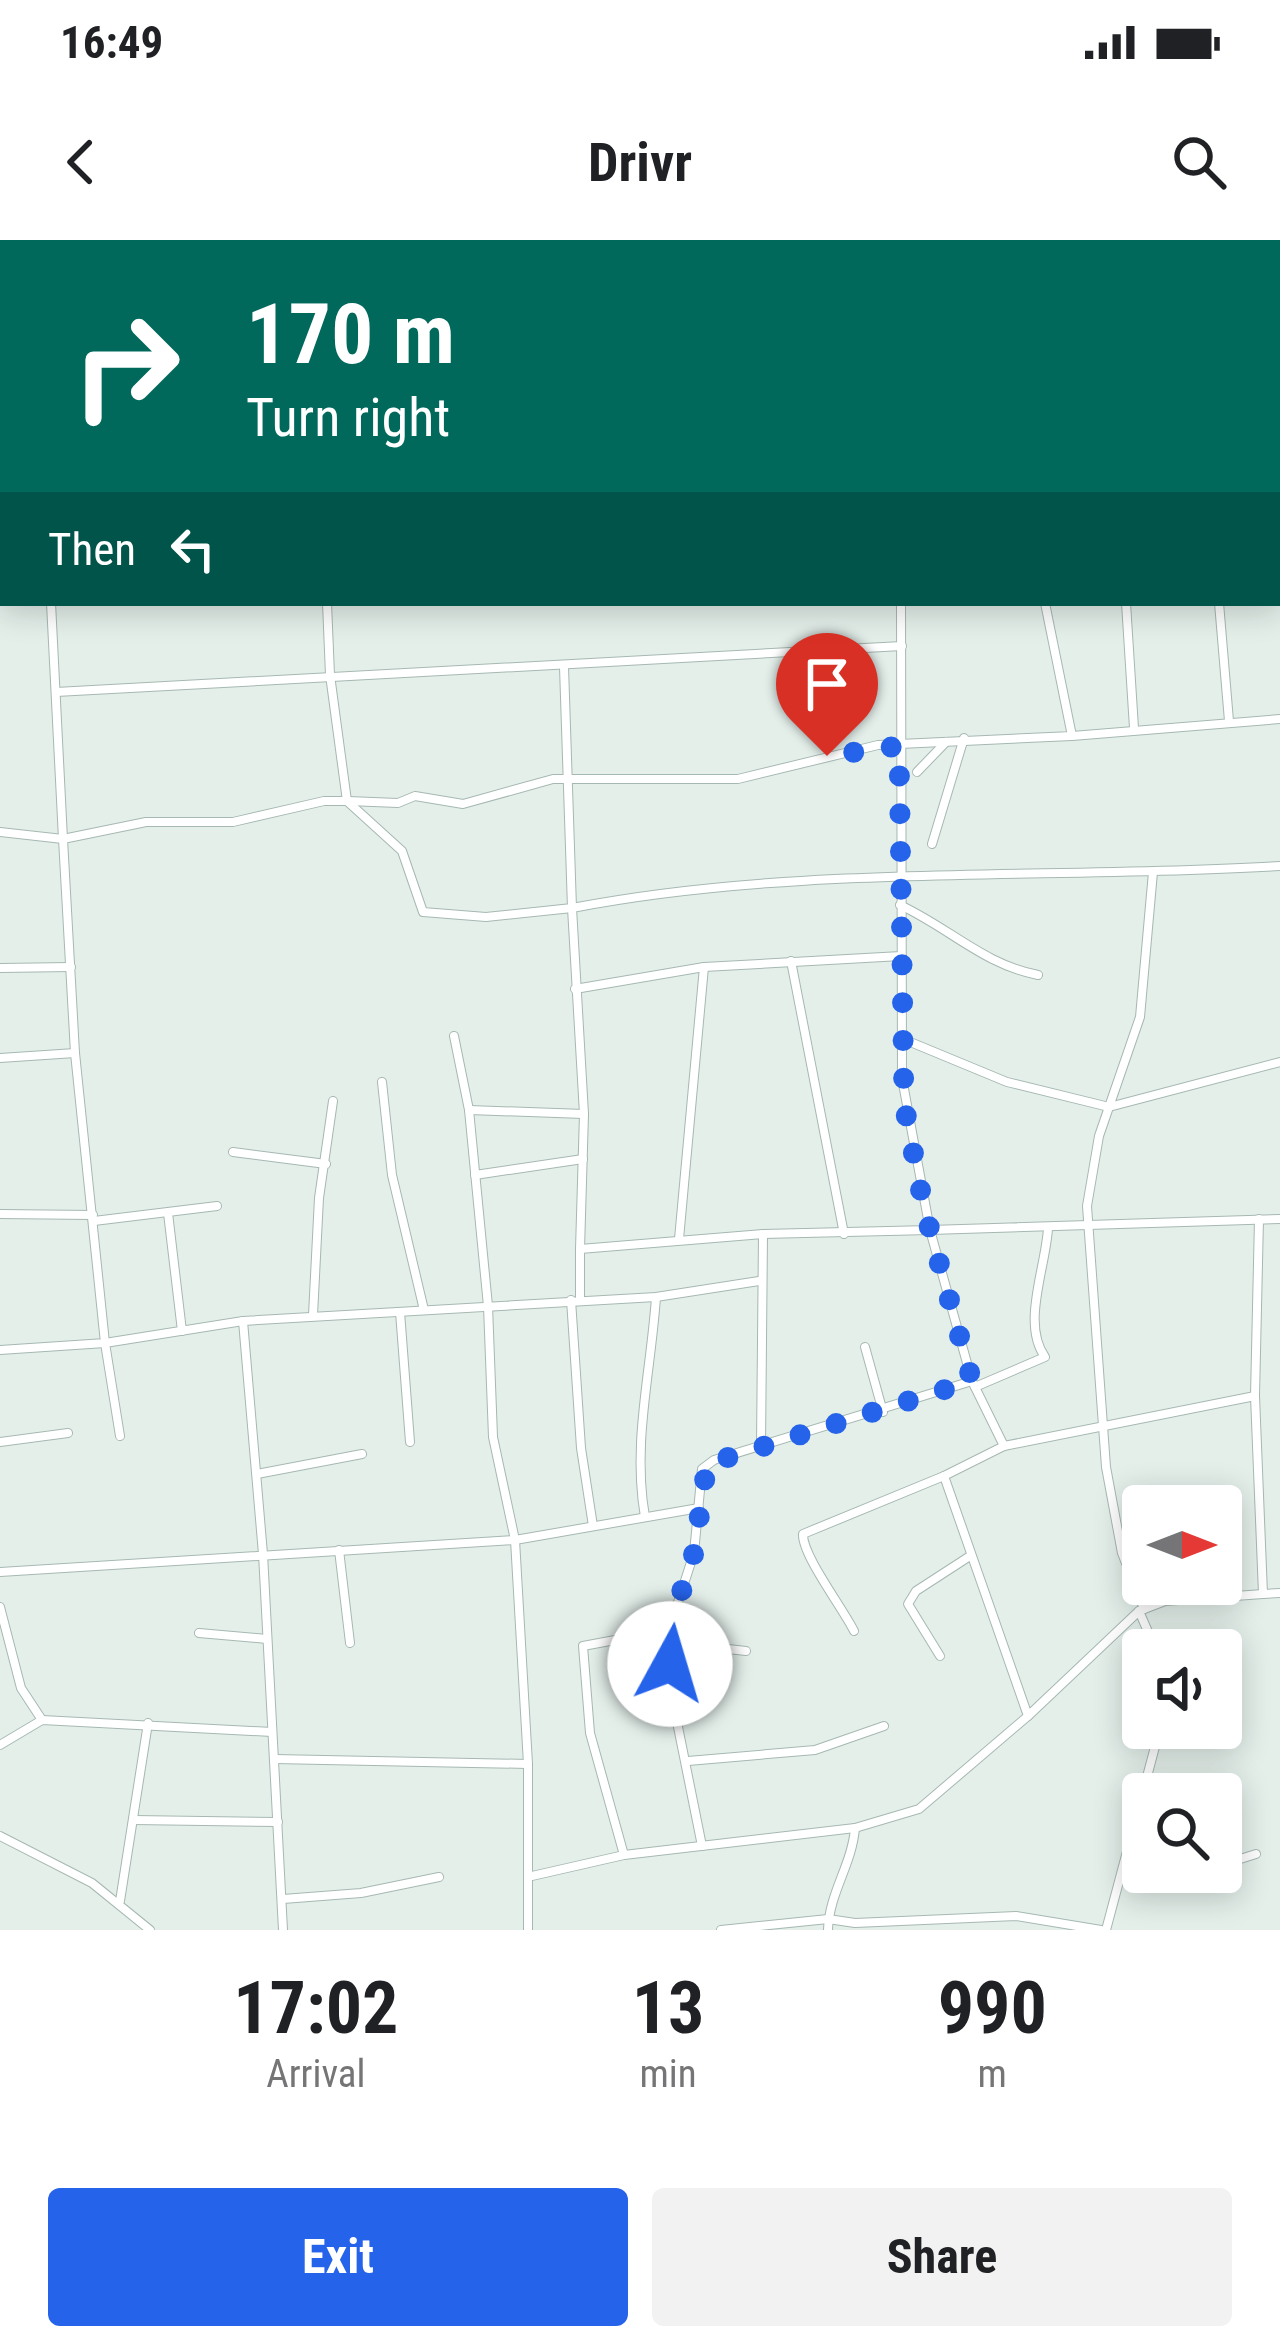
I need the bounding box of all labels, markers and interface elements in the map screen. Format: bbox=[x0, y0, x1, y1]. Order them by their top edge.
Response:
text: 16:49 bbox=[60, 16, 163, 69]
icon: back bbox=[48, 129, 114, 195]
icon: search bbox=[1166, 129, 1232, 195]
text: Drivr bbox=[588, 131, 692, 194]
text: 170 m bbox=[246, 285, 455, 384]
icon: right bbox=[48, 288, 204, 444]
text: Turn right bbox=[246, 386, 450, 449]
icon: left bbox=[160, 516, 226, 582]
text: Then bbox=[48, 523, 136, 576]
pin bbox=[776, 633, 878, 756]
icon: arrive bbox=[794, 651, 860, 717]
north arrow bbox=[1122, 1485, 1242, 1605]
map controls bbox=[1122, 1485, 1242, 1893]
position arrow bbox=[607, 1601, 733, 1727]
button: sound bbox=[1122, 1629, 1242, 1749]
button: search bbox=[1122, 1773, 1242, 1893]
text: 17:02 bbox=[233, 1966, 398, 2051]
text: 13 bbox=[632, 1966, 704, 2051]
text: 990 bbox=[938, 1966, 1047, 2051]
text: Arrival bbox=[266, 2051, 365, 2097]
text: min bbox=[639, 2051, 697, 2097]
text: m bbox=[978, 2051, 1007, 2097]
button: Exit bbox=[48, 2188, 628, 2326]
button: Share bbox=[652, 2188, 1232, 2326]

